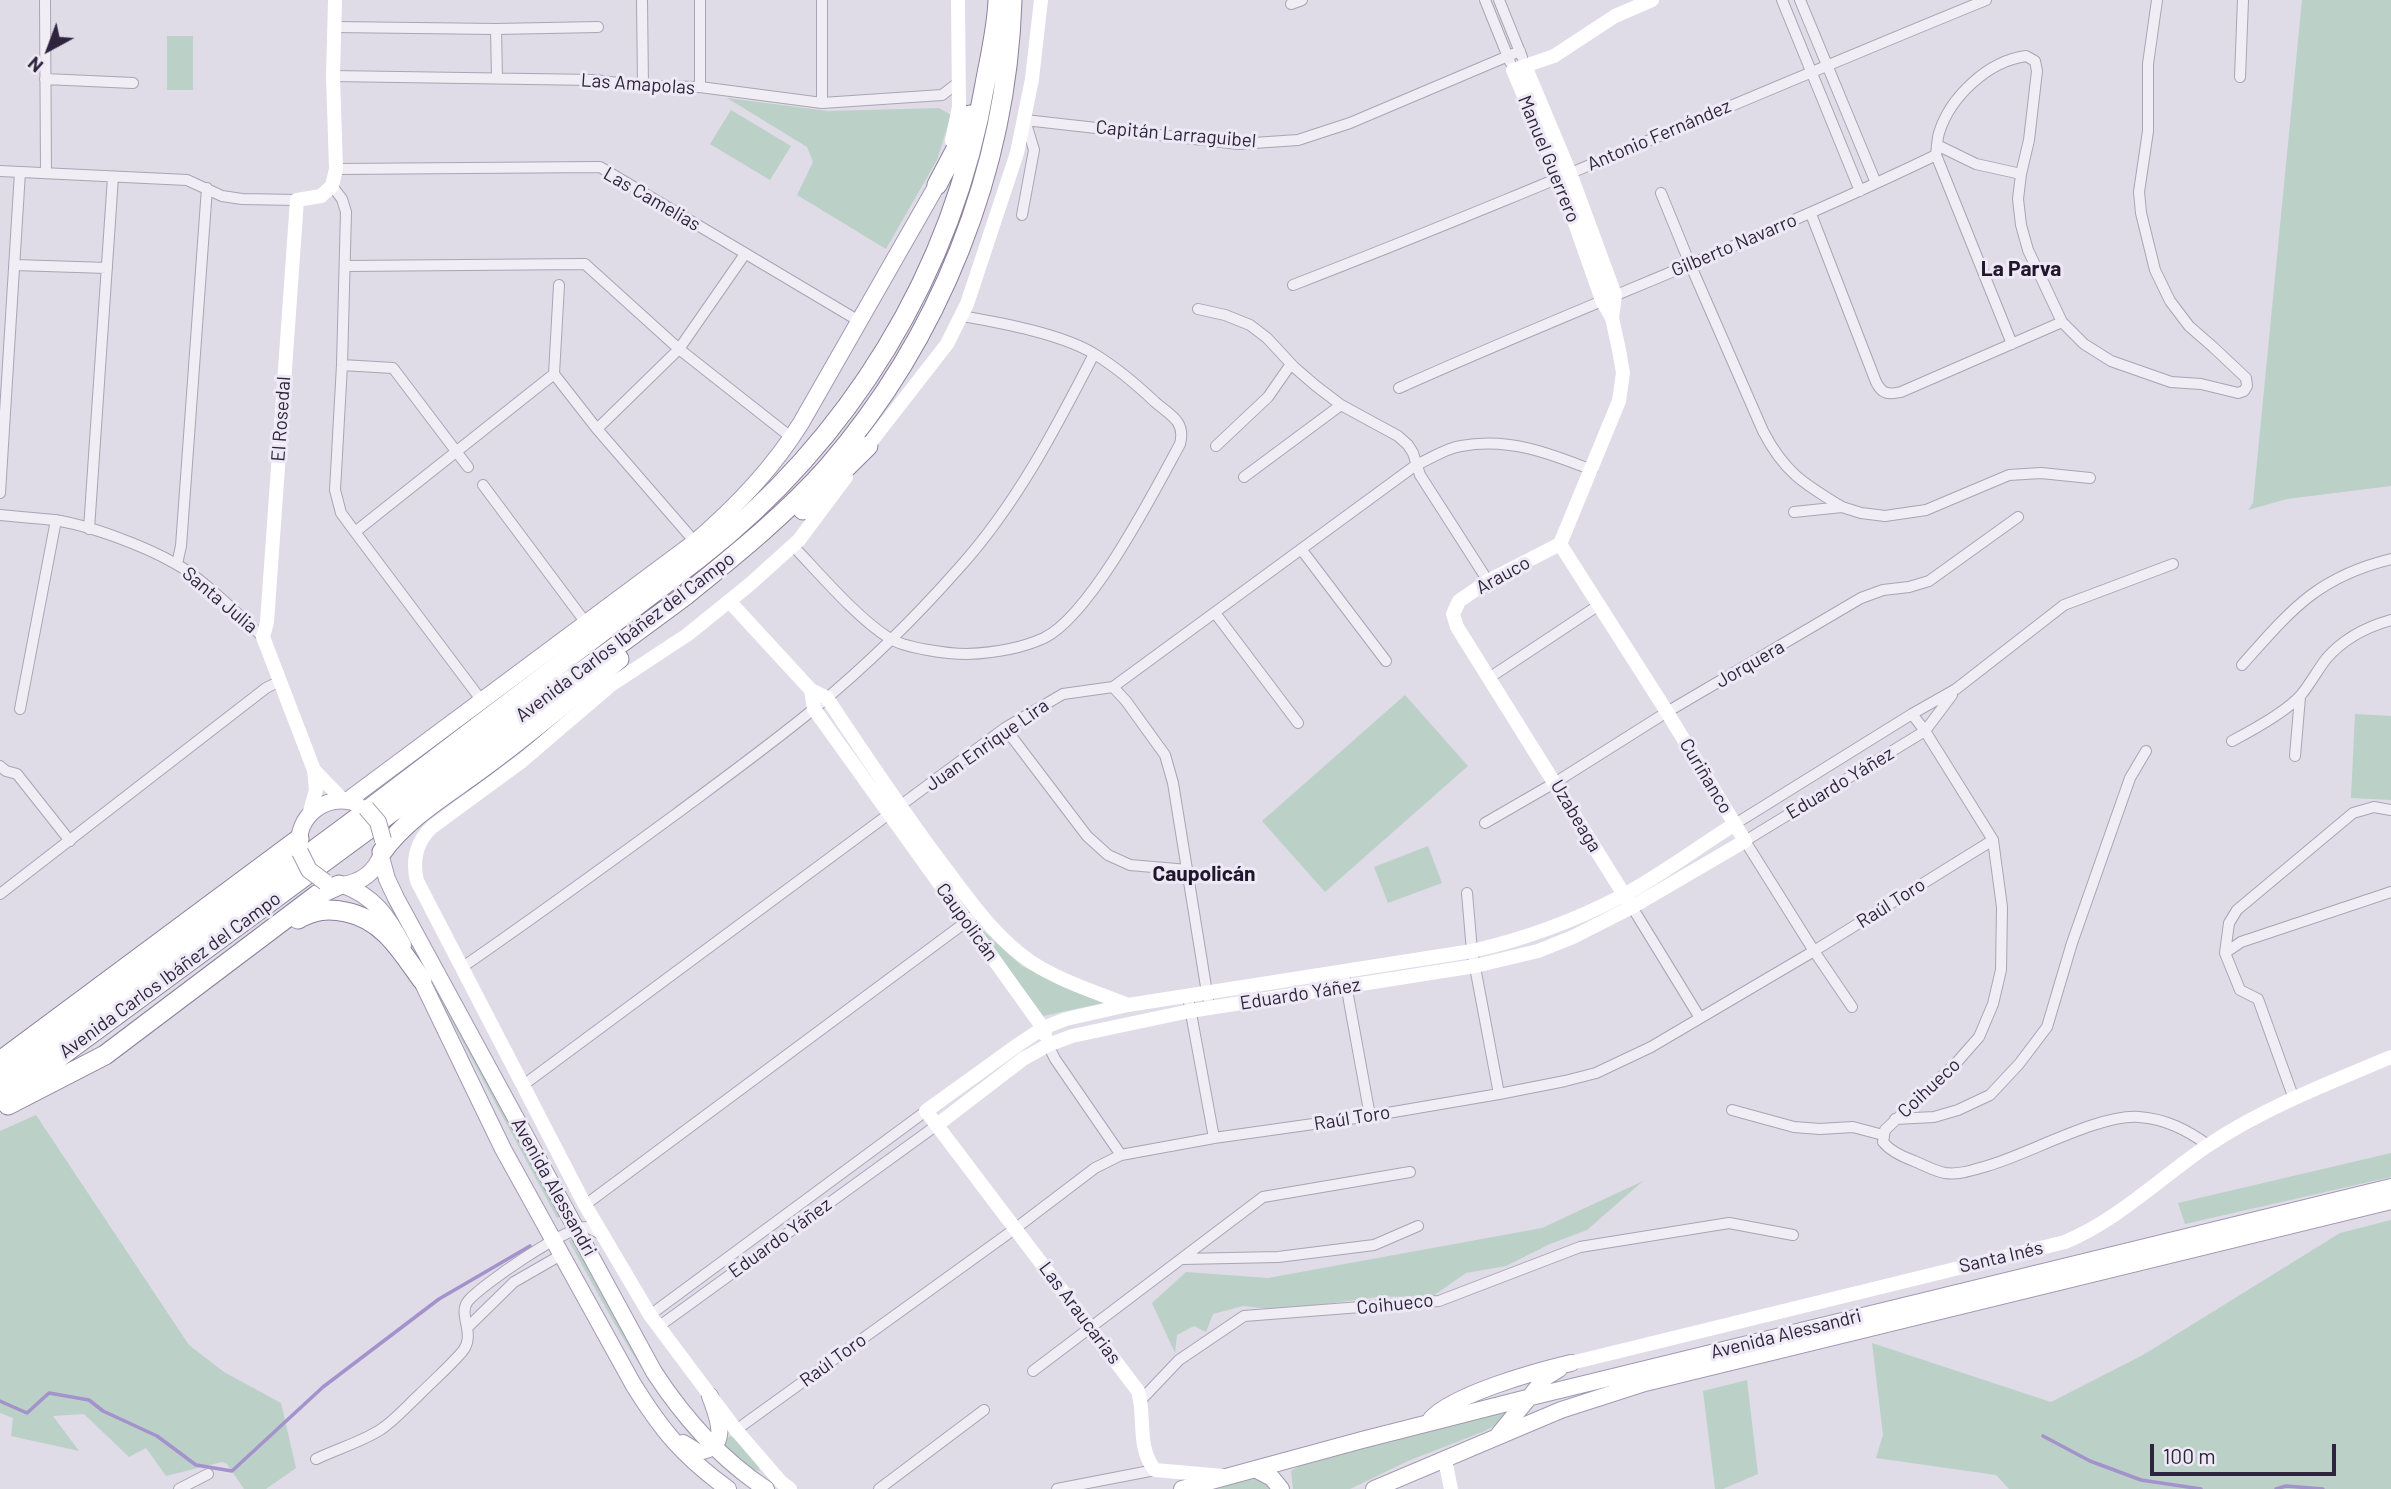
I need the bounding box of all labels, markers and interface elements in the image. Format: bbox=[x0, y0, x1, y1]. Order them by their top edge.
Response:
north arrow bbox=[14, 14, 84, 84]
text: N bbox=[23, 52, 47, 78]
street label: Las Amapolas bbox=[580, 69, 696, 99]
street label: Manuel Guerrero bbox=[1513, 92, 1585, 226]
street label: Antonio Fernández bbox=[1584, 94, 1734, 176]
street label: Capitán Larraguibel bbox=[1095, 116, 1257, 152]
street label: Las Camelias bbox=[599, 162, 705, 236]
street label: Gilberto Navarro bbox=[1668, 208, 1800, 282]
district label: La Parva bbox=[1981, 256, 2061, 282]
street label: El Rosedal bbox=[267, 376, 295, 462]
street label: Avenida Carlos Ibáñez del Campo bbox=[511, 547, 739, 727]
street label: Arauco bbox=[1472, 551, 1534, 599]
street label: Santa Julia bbox=[178, 562, 262, 638]
street label: Jorquera bbox=[1712, 635, 1788, 693]
street label: Juan Enrique Lira bbox=[921, 694, 1053, 796]
street label: Curiñanco bbox=[1675, 734, 1737, 818]
street label: Eduardo Yáñez bbox=[1782, 742, 1898, 824]
street label: Uzabeaga bbox=[1546, 776, 1606, 856]
district label: Caupolicán bbox=[1152, 861, 1256, 887]
street label: Raúl Toro bbox=[1852, 873, 1930, 933]
street label: Caupolicán bbox=[931, 878, 1003, 966]
street label: Avenida Carlos Ibáñez del Campo bbox=[55, 887, 285, 1063]
street label: Eduardo Yáñez bbox=[1238, 973, 1362, 1015]
street label: Coihueco bbox=[1893, 1053, 1965, 1123]
street label: Raúl Toro bbox=[1312, 1101, 1392, 1135]
street label: Avenida Alessandri bbox=[507, 1114, 601, 1260]
street label: Eduardo Yáñez bbox=[724, 1193, 836, 1283]
street label: Santa Inés bbox=[1957, 1236, 2045, 1278]
street label: Las Araucarias bbox=[1034, 1257, 1126, 1369]
street label: Coihueco bbox=[1355, 1289, 1435, 1319]
street label: Avenida Alessandri bbox=[1708, 1304, 1864, 1364]
street label: Raúl Toro bbox=[795, 1328, 871, 1392]
scale bar bbox=[2153, 1430, 2338, 1474]
text: 100 m bbox=[2163, 1443, 2216, 1468]

